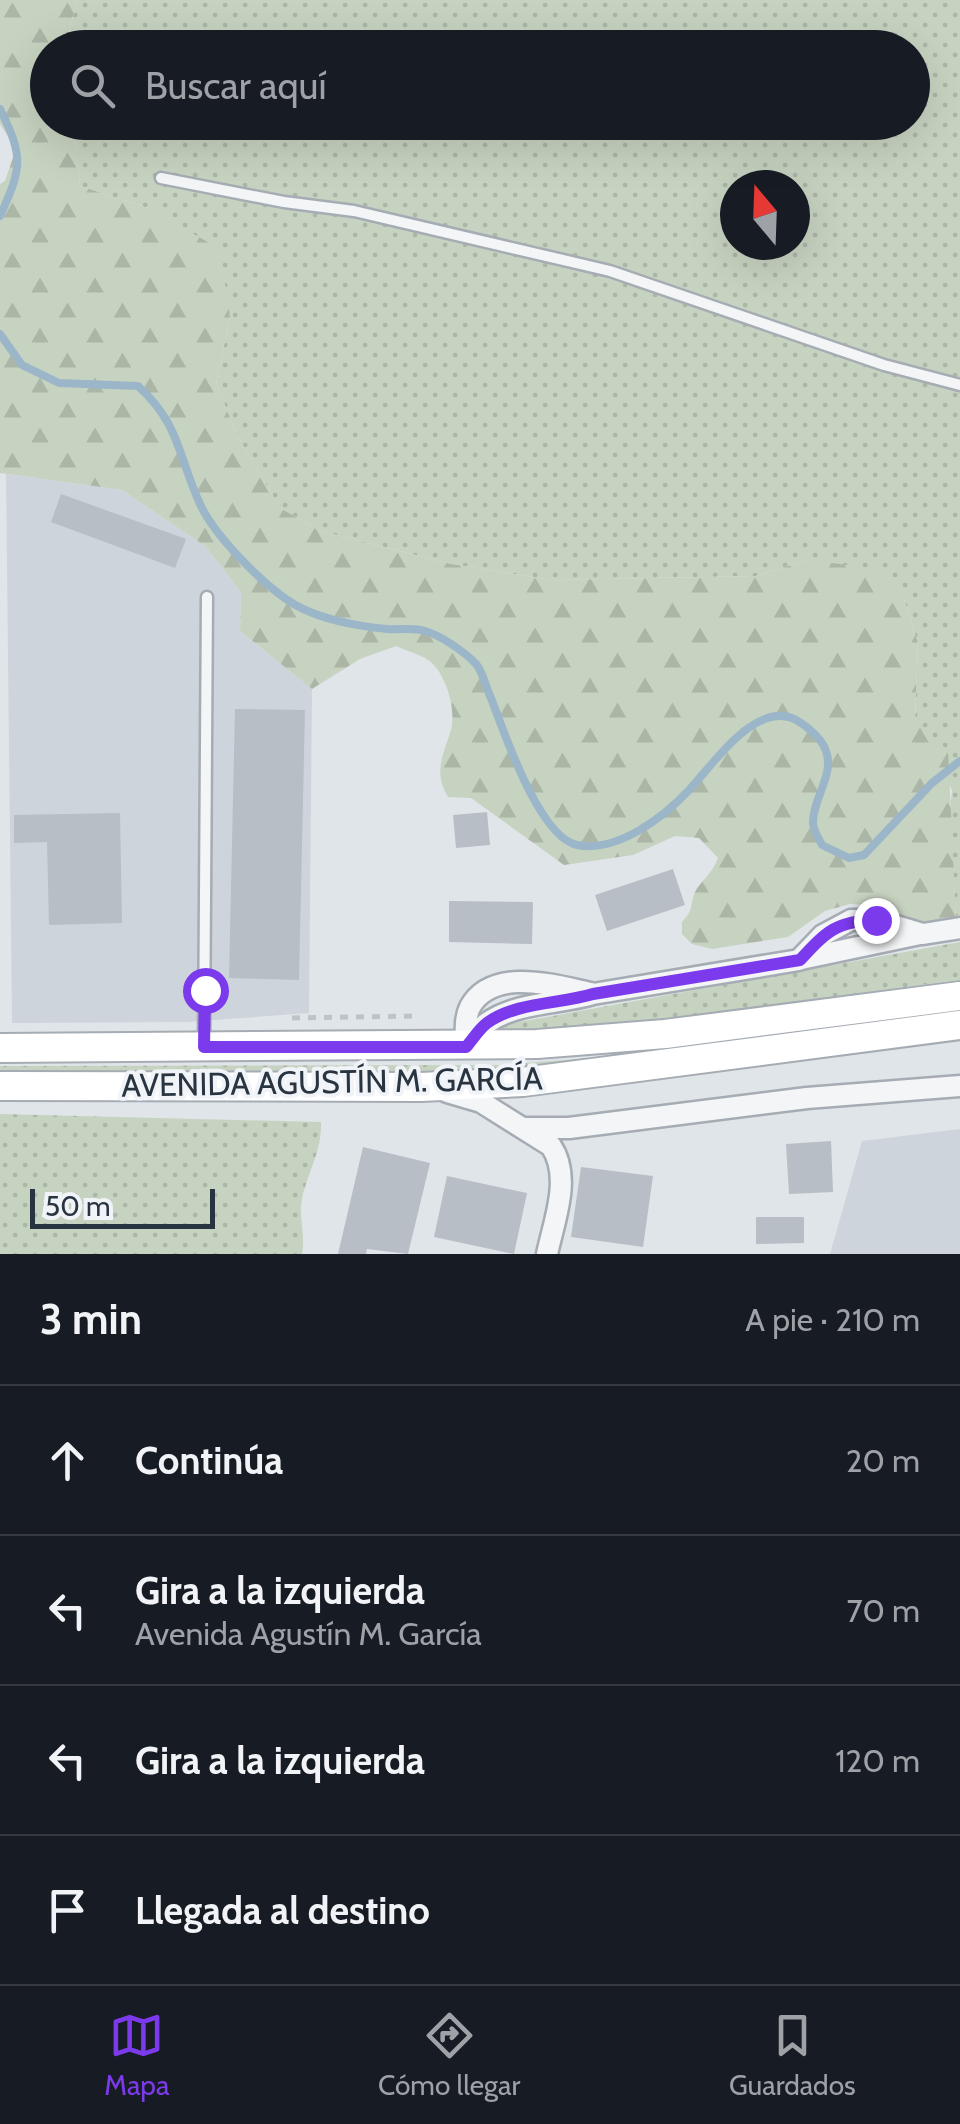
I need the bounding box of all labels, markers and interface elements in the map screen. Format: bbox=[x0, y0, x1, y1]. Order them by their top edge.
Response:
search box bbox=[30, 30, 930, 140]
icon: search bbox=[65, 58, 120, 113]
text: Buscar aquí bbox=[145, 62, 327, 109]
north arrow bbox=[720, 170, 810, 260]
route end bbox=[854, 898, 900, 944]
route start bbox=[183, 968, 229, 1014]
street label: AVENIDA AGUSTÍN M. GARCÍA bbox=[121, 1058, 543, 1105]
scale bar bbox=[30, 1184, 215, 1228]
text: 50 m bbox=[45, 1189, 111, 1223]
text: 3 min bbox=[40, 1293, 142, 1345]
text: A pie · 210 m bbox=[745, 1300, 920, 1339]
icon: ahead bbox=[40, 1433, 95, 1488]
text: Continúa bbox=[135, 1437, 283, 1484]
text: 20 m bbox=[846, 1441, 920, 1480]
text: Gira a la izquierda bbox=[135, 1567, 425, 1614]
icon: left bbox=[40, 1583, 95, 1638]
text: 70 m bbox=[847, 1591, 920, 1630]
text: Avenida Agustín M. García bbox=[135, 1614, 482, 1653]
icon: left bbox=[40, 1733, 95, 1788]
text: Gira a la izquierda bbox=[135, 1737, 425, 1784]
text: 120 m bbox=[835, 1741, 920, 1780]
icon: arrive bbox=[40, 1883, 95, 1938]
text: Llegada al destino bbox=[135, 1887, 430, 1934]
tab: Mapa bbox=[104, 2008, 169, 2102]
tab: Cómo llegar bbox=[378, 2008, 520, 2102]
tab: Guardados bbox=[729, 2008, 856, 2102]

